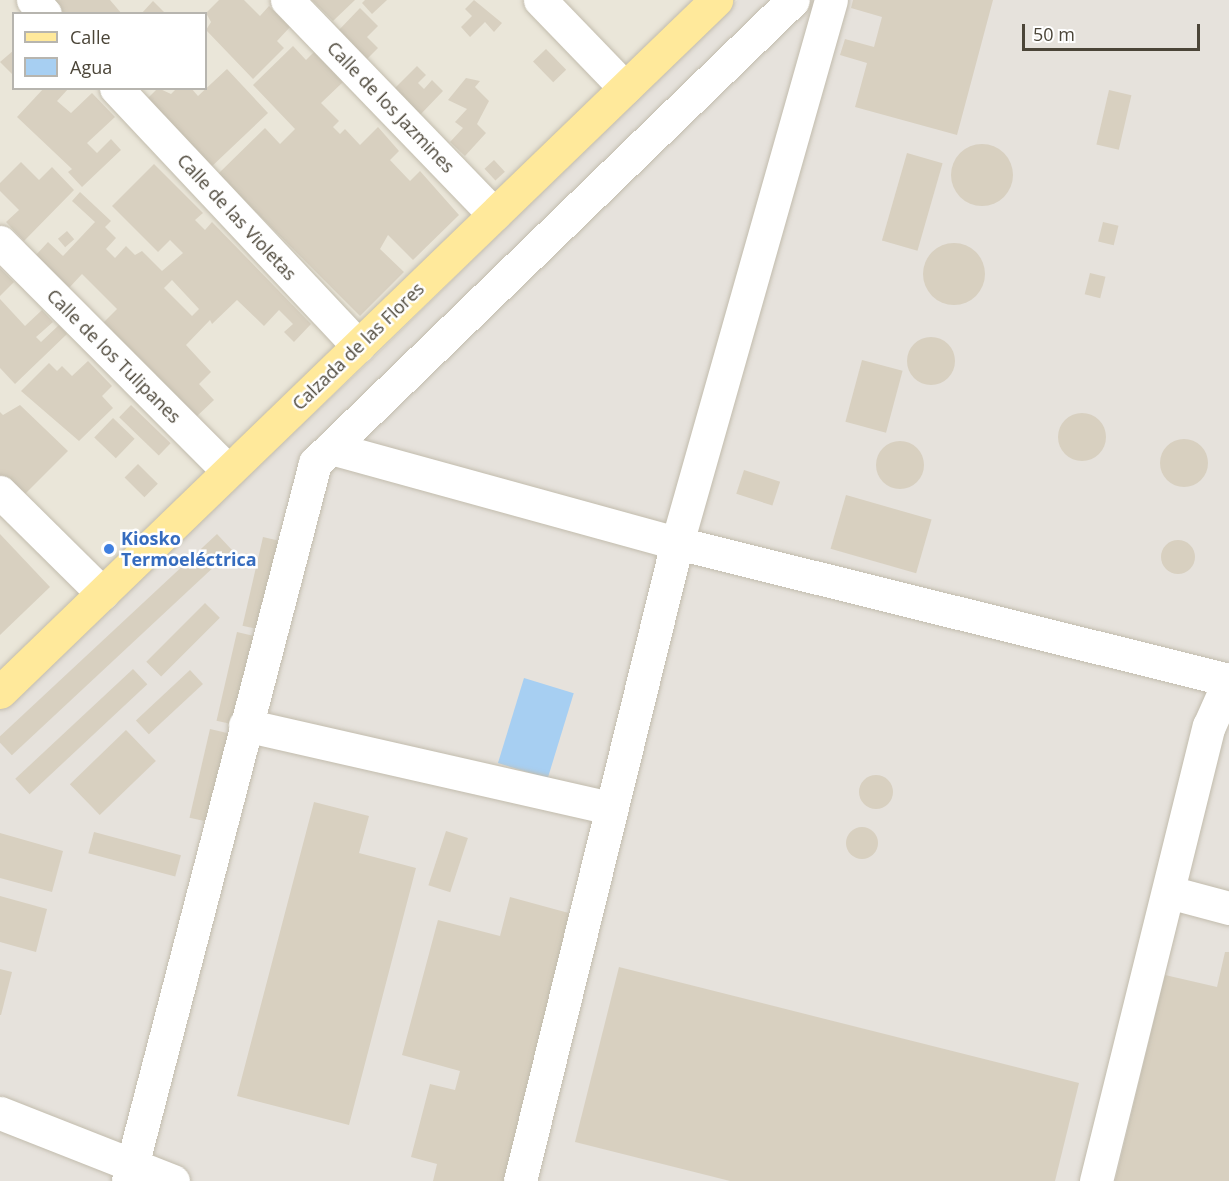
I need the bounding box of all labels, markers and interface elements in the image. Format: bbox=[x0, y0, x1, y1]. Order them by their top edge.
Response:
legend bbox=[12, 12, 207, 90]
scale bar bbox=[1025, 12, 1204, 50]
text: 50 m bbox=[1033, 22, 1075, 46]
text: Calle bbox=[70, 25, 111, 49]
street label: Calle de los Jazmines bbox=[323, 37, 459, 177]
text: Agua bbox=[70, 55, 112, 79]
street label: Calle de las Violetas bbox=[173, 149, 301, 285]
street label: Calzada de las Flores bbox=[288, 278, 428, 414]
street label: Calle de los Tulipanes bbox=[43, 285, 185, 427]
place label: Kiosko Termoeléctrica bbox=[121, 528, 257, 570]
marker: Kiosko Termoeléctrica bbox=[102, 542, 116, 556]

